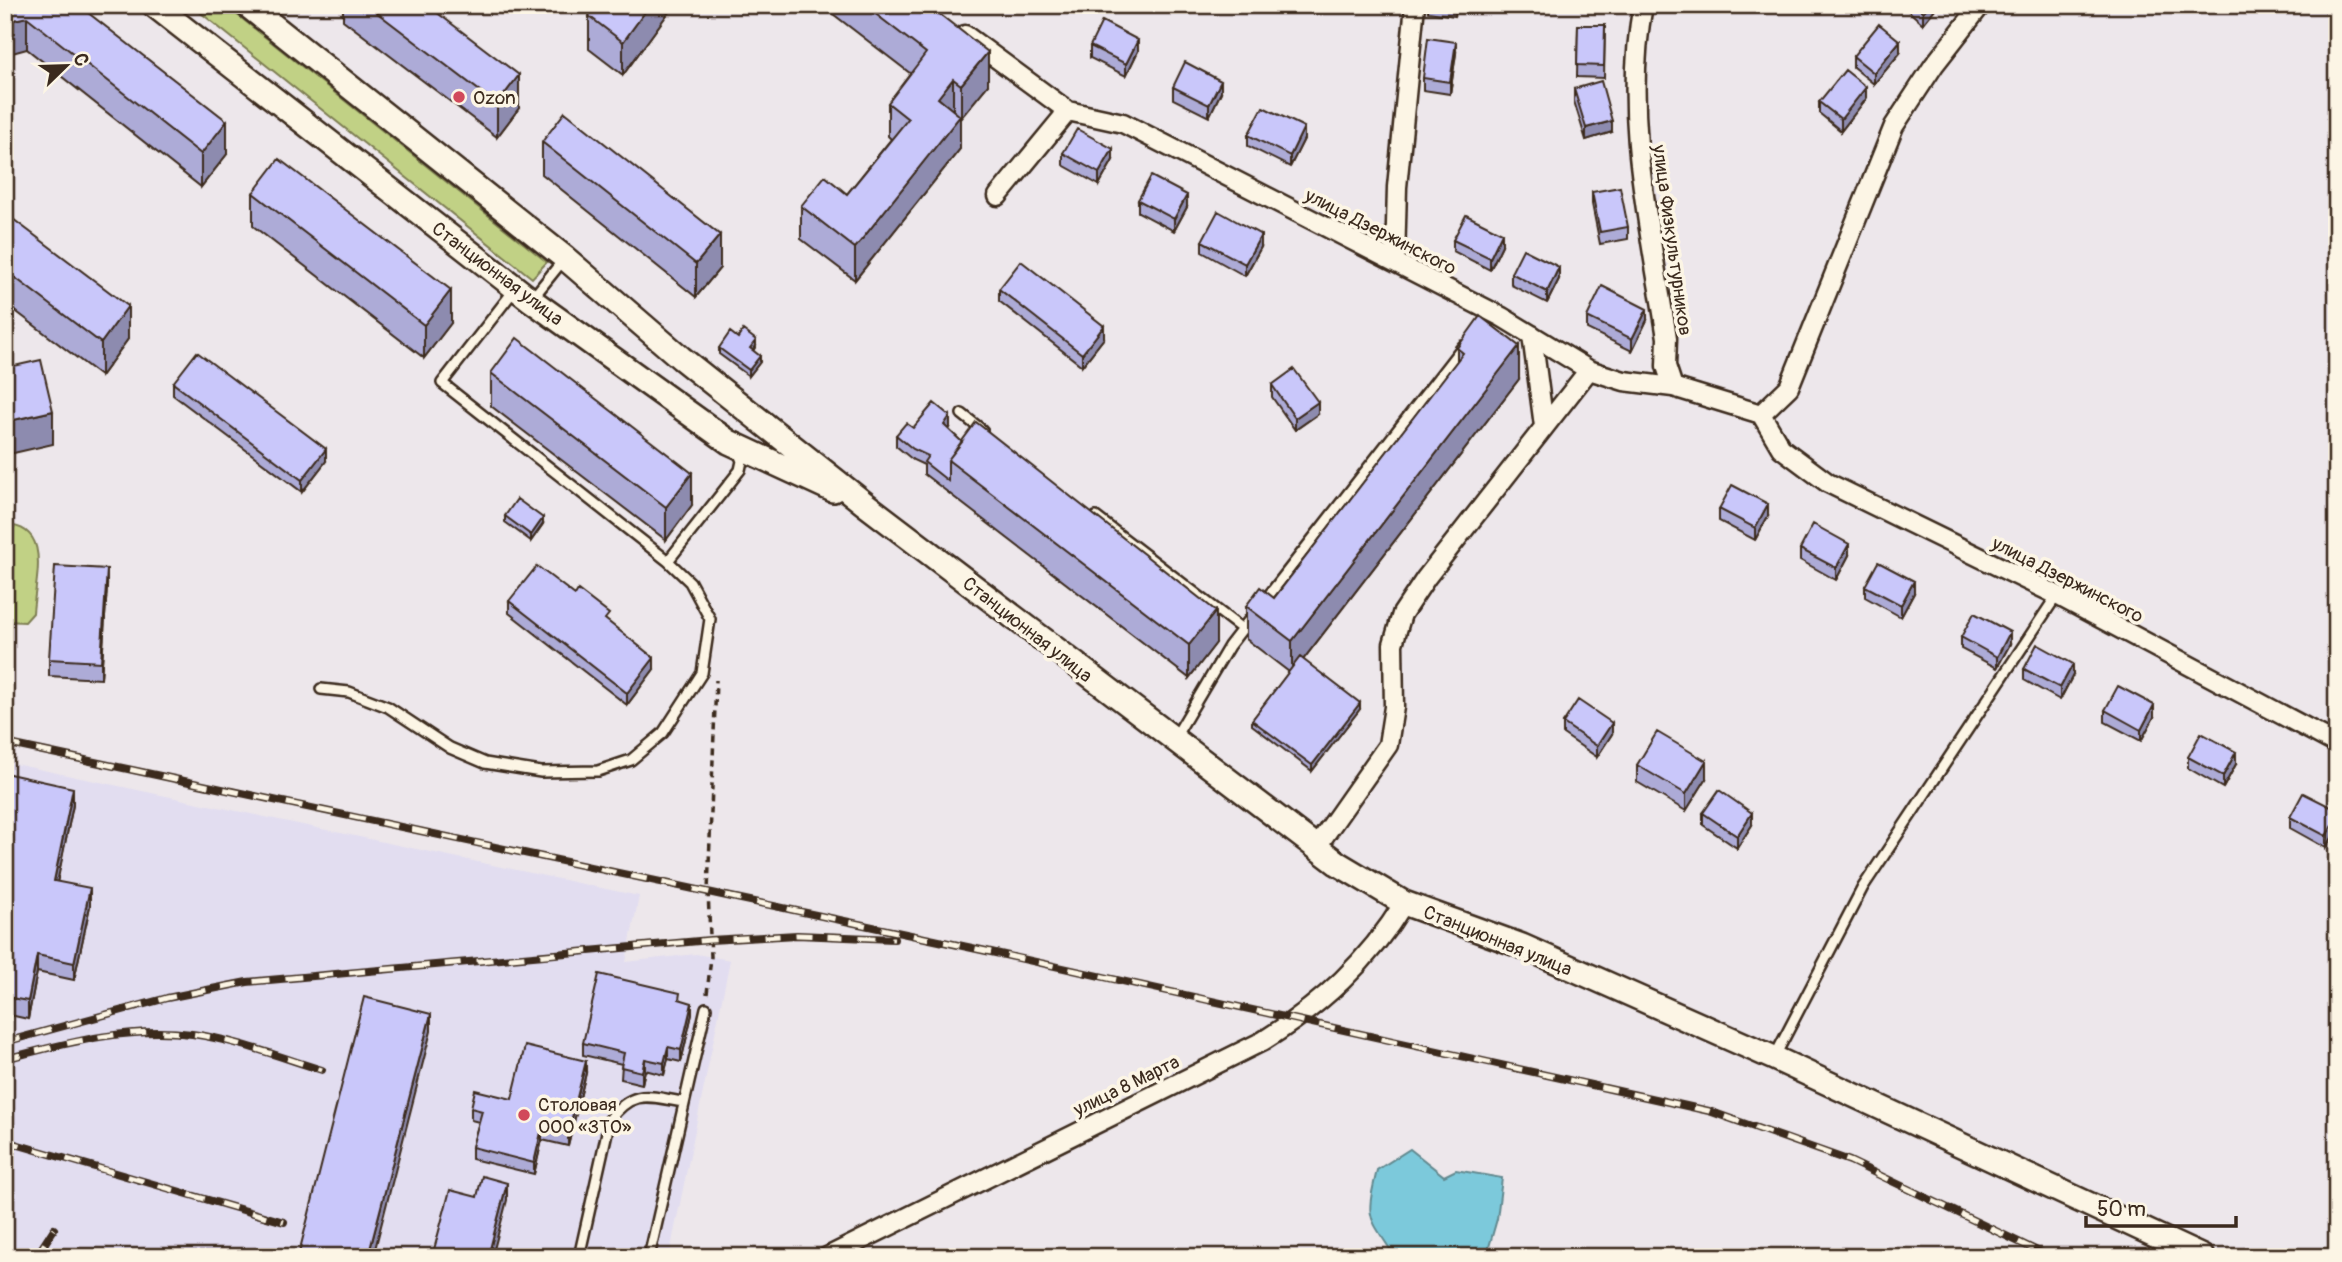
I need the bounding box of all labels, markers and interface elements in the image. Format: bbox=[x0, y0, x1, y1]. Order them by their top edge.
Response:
north arrow bbox=[32, 32, 102, 102]
text: С bbox=[67, 50, 94, 70]
place label: Ozon bbox=[473, 86, 516, 110]
marker: Ozon bbox=[451, 89, 467, 105]
street label: улица Физкультурников bbox=[1647, 142, 1697, 337]
street label: улица Дзержинского bbox=[1300, 183, 1460, 280]
street label: Станционная улица bbox=[427, 217, 568, 331]
street label: улица Дзержинского bbox=[1987, 531, 2147, 628]
street label: Станционная улица bbox=[958, 572, 1097, 688]
street label: Станционная улица bbox=[1420, 900, 1576, 982]
street label: улица 8 Марта bbox=[1069, 1050, 1184, 1122]
place label: Столовая ООО «ЗТО» bbox=[538, 1093, 632, 1139]
marker: Столовая ООО «ЗТО» bbox=[516, 1107, 532, 1123]
scale bar bbox=[2086, 1185, 2237, 1229]
text: 50 m bbox=[2097, 1196, 2146, 1223]

